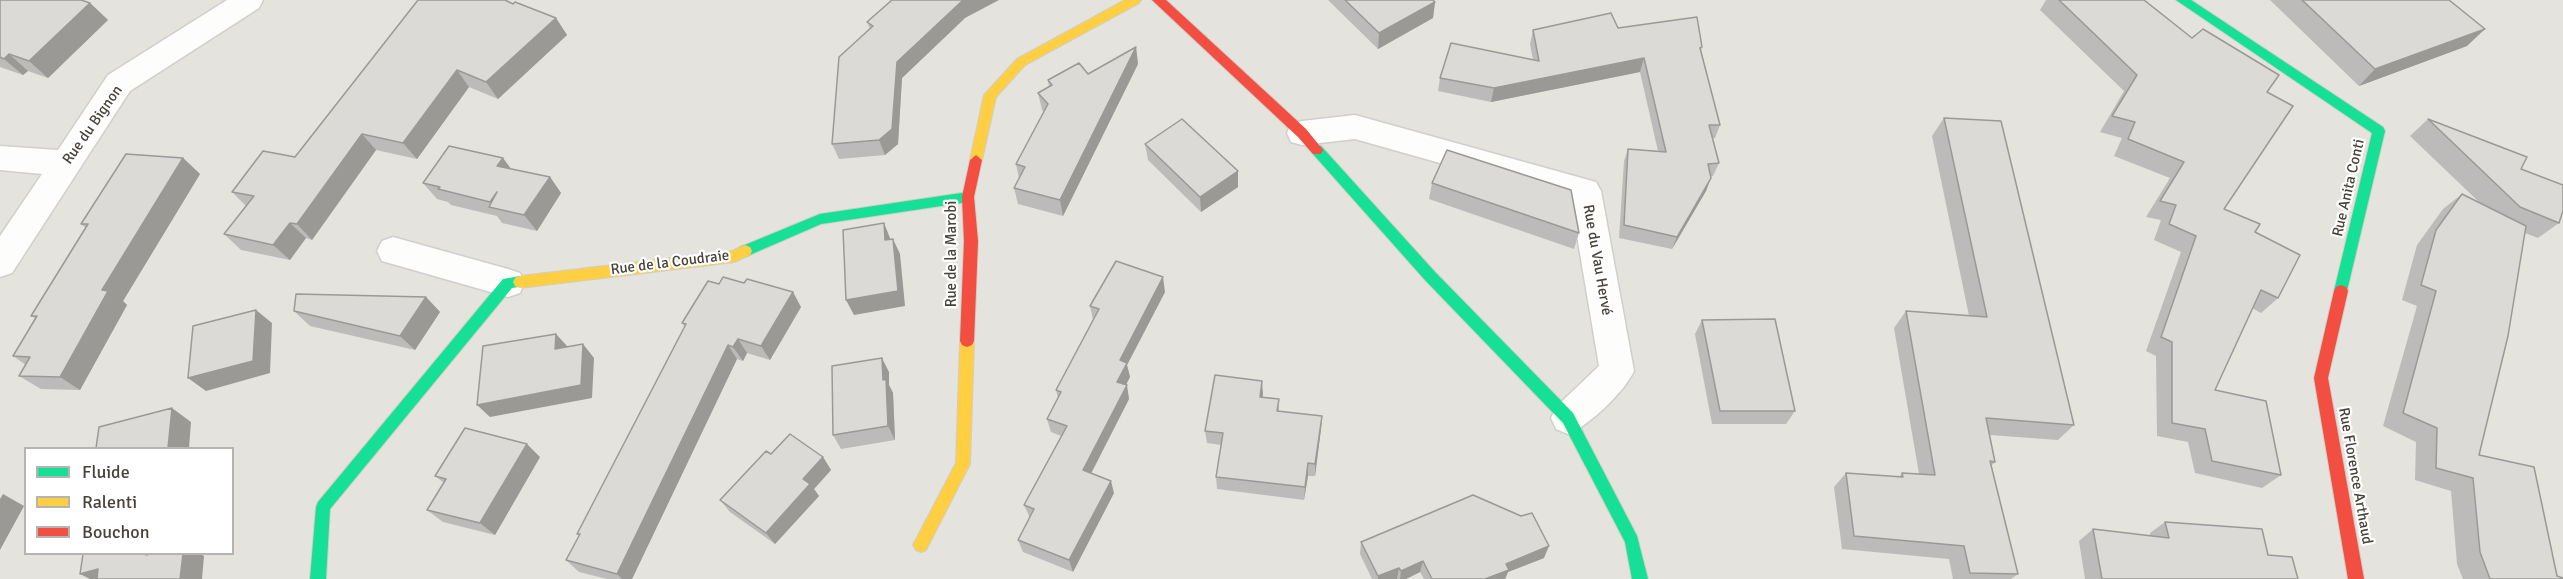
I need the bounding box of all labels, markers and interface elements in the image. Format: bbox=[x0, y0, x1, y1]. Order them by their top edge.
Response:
street label: Rue du Bignon bbox=[59, 82, 127, 168]
street label: Rue Anita Conti bbox=[2329, 137, 2369, 239]
street label: Rue de la Marobi bbox=[943, 201, 961, 307]
street label: Rue du Vau Hervé bbox=[1578, 203, 1616, 317]
street label: Rue de la Coudraie bbox=[610, 247, 730, 279]
street label: Rue Florence Arthaud bbox=[2334, 406, 2376, 546]
legend bbox=[24, 447, 234, 555]
text: Fluide bbox=[82, 461, 130, 483]
text: Ralenti bbox=[82, 491, 137, 513]
text: Bouchon bbox=[82, 521, 150, 543]

